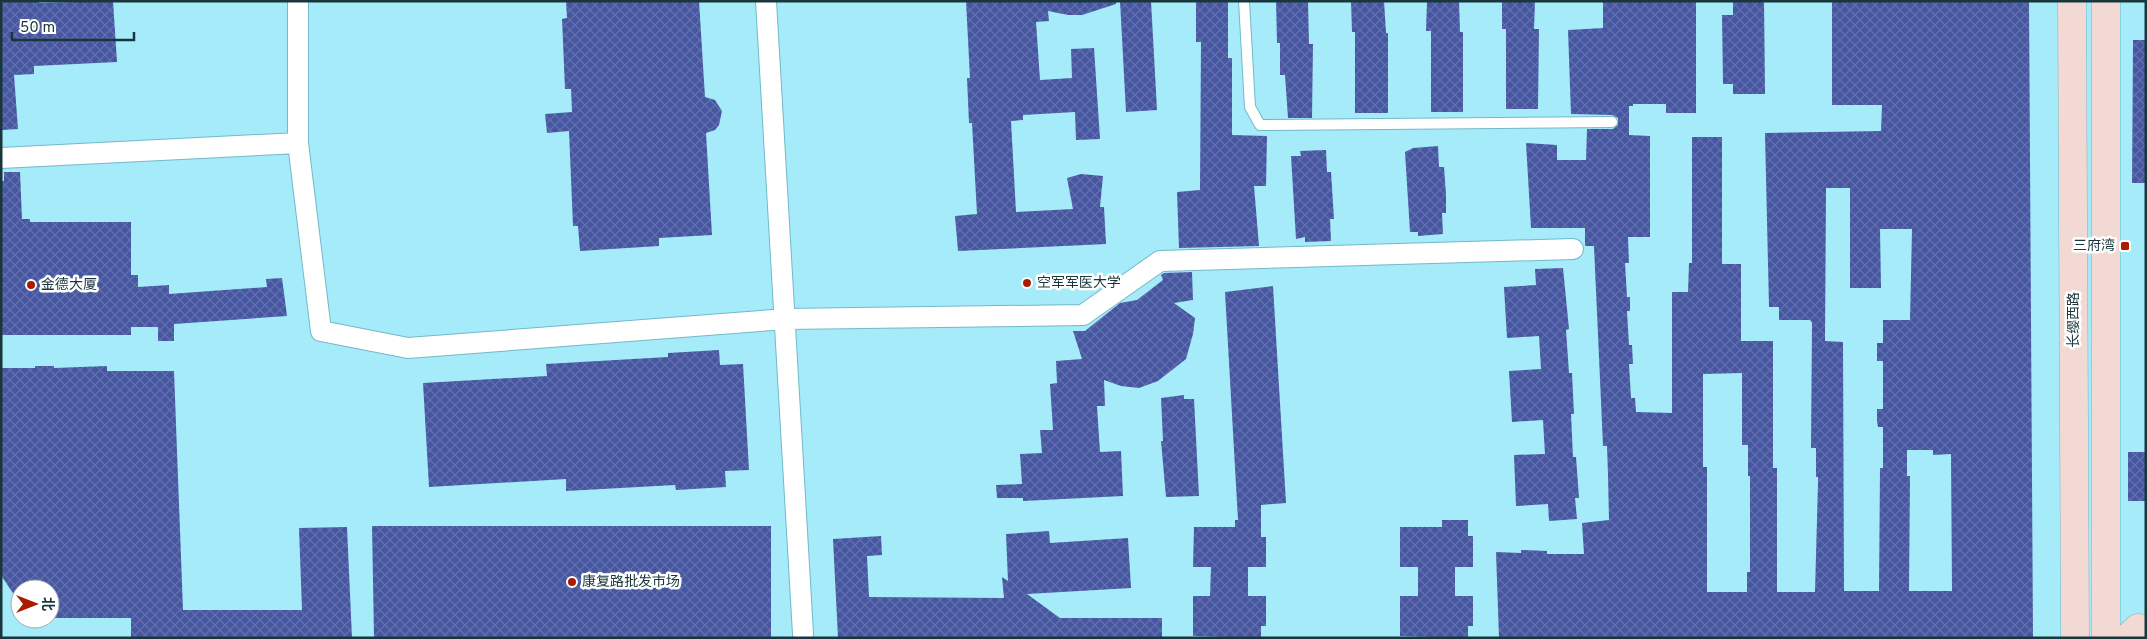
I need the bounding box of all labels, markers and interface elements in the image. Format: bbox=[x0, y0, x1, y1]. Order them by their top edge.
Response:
scale bar bbox=[12, 10, 135, 42]
text: 50 m bbox=[20, 19, 55, 38]
place label: 三府湾 bbox=[2073, 238, 2115, 255]
marker: 三府湾 bbox=[2119, 240, 2131, 252]
place label: 空军军医大学 bbox=[1037, 275, 1121, 292]
place label: 金德大厦 bbox=[41, 276, 97, 294]
marker: 空军军医大学 bbox=[1021, 277, 1033, 289]
marker: 金德大厦 bbox=[25, 279, 37, 291]
street label: 长缨西路 bbox=[2066, 292, 2083, 348]
place label: 康复路批发市场 bbox=[582, 573, 680, 591]
marker: 康复路批发市场 bbox=[566, 576, 578, 588]
north arrow bbox=[10, 579, 60, 629]
text: 北 bbox=[38, 597, 55, 611]

